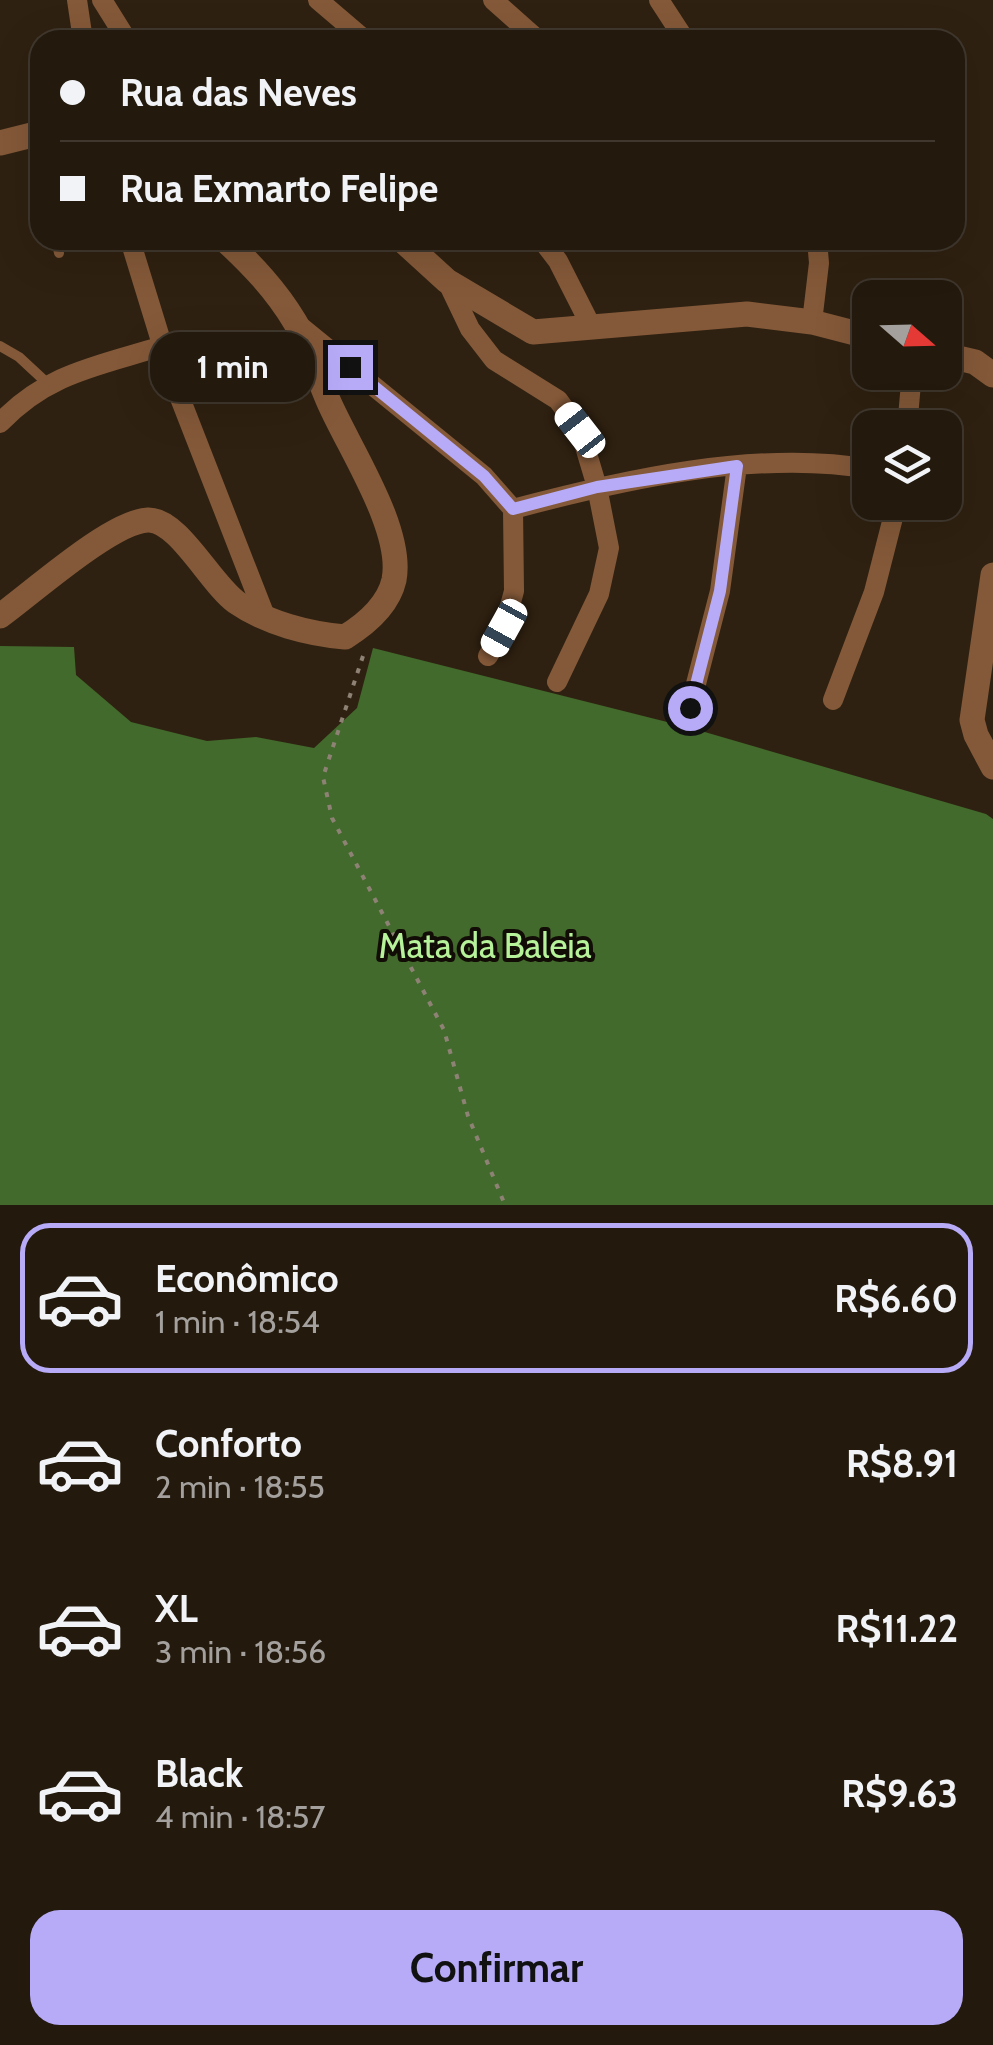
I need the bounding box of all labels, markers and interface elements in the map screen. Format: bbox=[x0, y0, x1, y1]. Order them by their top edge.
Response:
text: Rua das Neves bbox=[120, 69, 357, 116]
text: Rua Exmarto Felipe bbox=[120, 165, 438, 212]
north arrow bbox=[852, 280, 962, 390]
map controls bbox=[852, 280, 962, 520]
callout: 1 min bbox=[150, 332, 315, 402]
route end bbox=[328, 345, 373, 390]
text: 1 min bbox=[196, 347, 269, 386]
car bbox=[550, 397, 610, 463]
button: layers bbox=[852, 410, 962, 520]
car bbox=[476, 594, 532, 662]
route start bbox=[668, 686, 713, 731]
park label: Mata da Baleia bbox=[378, 924, 592, 967]
icon: car bbox=[35, 1253, 125, 1343]
text: Econômico bbox=[155, 1255, 339, 1302]
text: R$6.60 bbox=[834, 1275, 958, 1322]
text: 1 min · 18:54 bbox=[155, 1302, 320, 1341]
icon: car bbox=[35, 1418, 125, 1508]
text: Conforto bbox=[155, 1420, 302, 1467]
text: R$8.91 bbox=[846, 1440, 958, 1487]
text: 2 min · 18:55 bbox=[155, 1467, 325, 1506]
icon: car bbox=[35, 1583, 125, 1673]
text: XL bbox=[155, 1585, 198, 1632]
text: R$11.22 bbox=[835, 1605, 958, 1652]
text: 3 min · 18:56 bbox=[155, 1632, 326, 1671]
icon: car bbox=[35, 1748, 125, 1838]
text: Black bbox=[155, 1750, 243, 1797]
text: R$9.63 bbox=[841, 1770, 958, 1817]
text: 4 min · 18:57 bbox=[155, 1797, 325, 1836]
button: Confirmar bbox=[30, 1910, 963, 2025]

